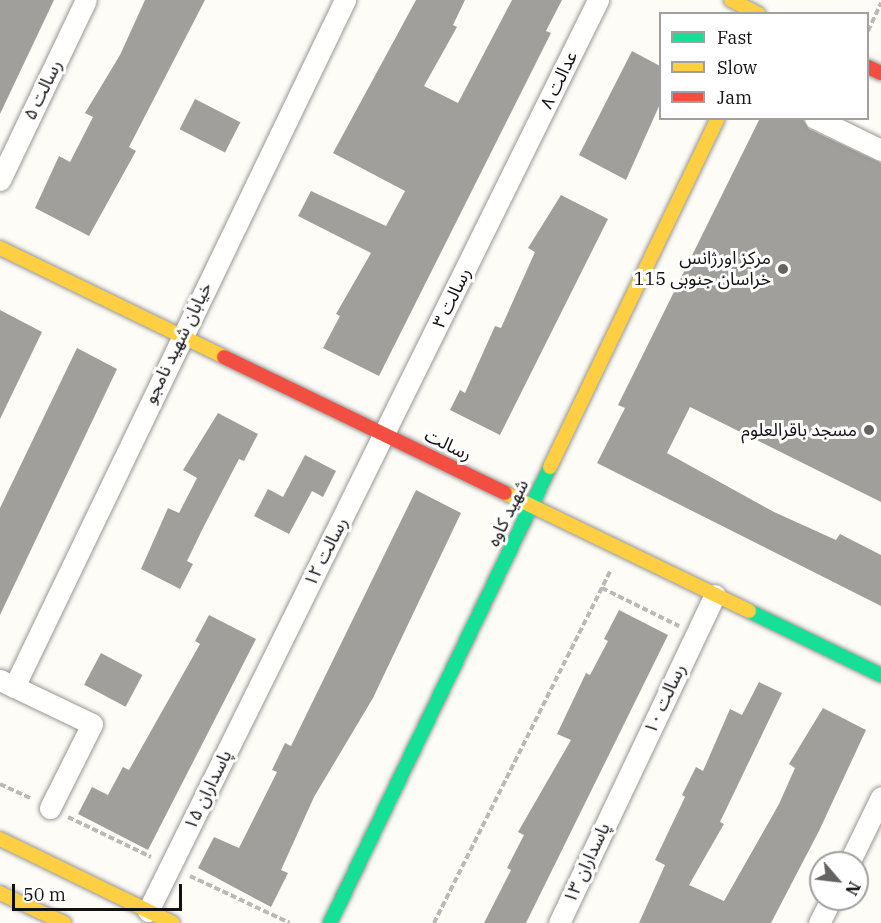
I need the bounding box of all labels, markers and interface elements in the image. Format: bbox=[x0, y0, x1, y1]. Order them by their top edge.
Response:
legend bbox=[659, 12, 869, 120]
text: Fast bbox=[717, 26, 752, 49]
street label: عدالت ۸ bbox=[536, 48, 582, 112]
street label: رسالت ۵ bbox=[19, 56, 67, 124]
text: Slow bbox=[717, 56, 757, 79]
text: Jam bbox=[717, 86, 752, 109]
place label: مرکز اورژانس 115 خراسان جنوبی bbox=[634, 248, 771, 290]
marker: مرکز اورژانس 115 خراسان جنوبی bbox=[776, 262, 790, 276]
street label: رسالت ۳ bbox=[428, 264, 476, 332]
street label: خیابان شهید نامجو bbox=[139, 279, 217, 407]
place label: مسجد باقرالعلوم bbox=[741, 419, 857, 441]
marker: مسجد باقرالعلوم bbox=[862, 423, 876, 437]
street label: رسالت bbox=[421, 424, 475, 466]
street label: شهید کاوه bbox=[483, 476, 533, 550]
street label: رسالت ۱۲ bbox=[299, 514, 353, 590]
street label: رسالت ۱۰ bbox=[639, 661, 691, 737]
street label: پاسداران ۱۵ bbox=[179, 747, 237, 833]
street label: پاسداران ۱۳ bbox=[559, 819, 615, 907]
north arrow bbox=[809, 851, 869, 911]
scale bar bbox=[15, 872, 184, 910]
text: N bbox=[841, 878, 865, 899]
text: 50 m bbox=[23, 883, 66, 906]

